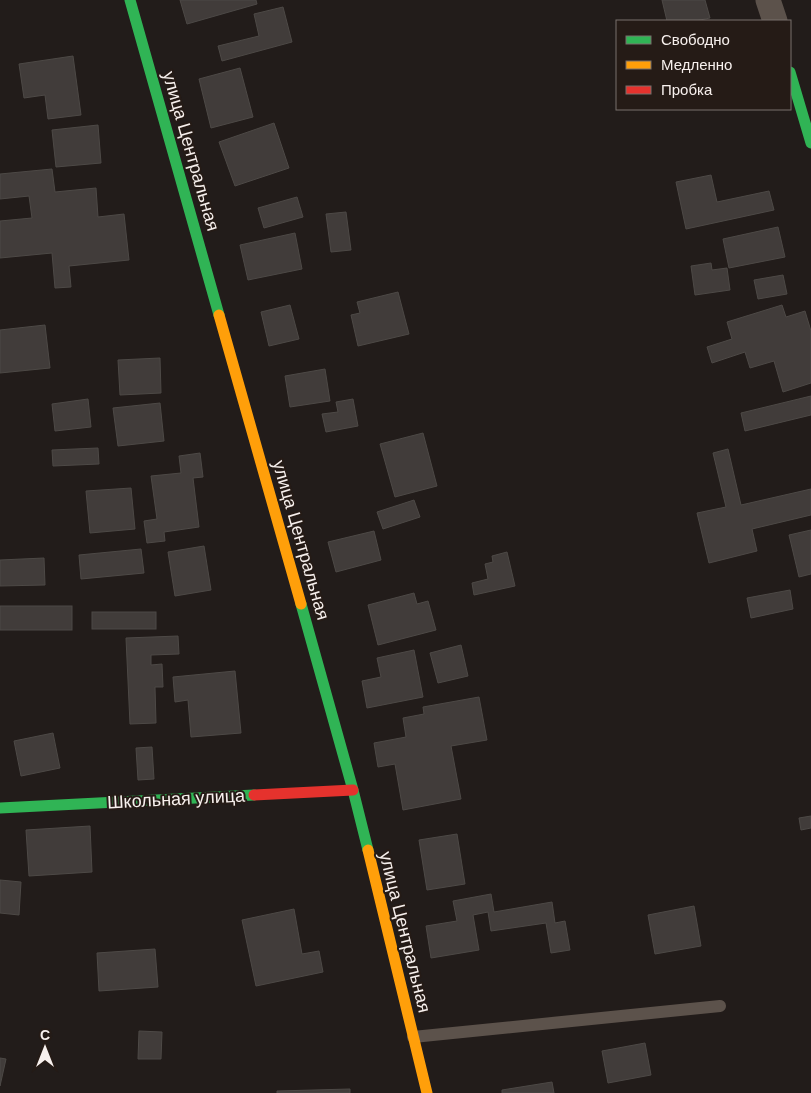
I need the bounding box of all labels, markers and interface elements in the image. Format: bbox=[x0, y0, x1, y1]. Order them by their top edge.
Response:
legend bbox=[616, 20, 791, 110]
text: Свободно bbox=[661, 30, 730, 50]
text: Медленно bbox=[661, 55, 732, 75]
street label: улица Центральная bbox=[157, 68, 225, 234]
text: Пробка bbox=[661, 80, 713, 100]
street label: улица Центральная bbox=[267, 457, 335, 623]
street label: Школьная улица bbox=[106, 783, 247, 815]
street label: улица Центральная bbox=[373, 849, 437, 1015]
north arrow bbox=[20, 1023, 70, 1073]
text: С bbox=[40, 1026, 50, 1044]

